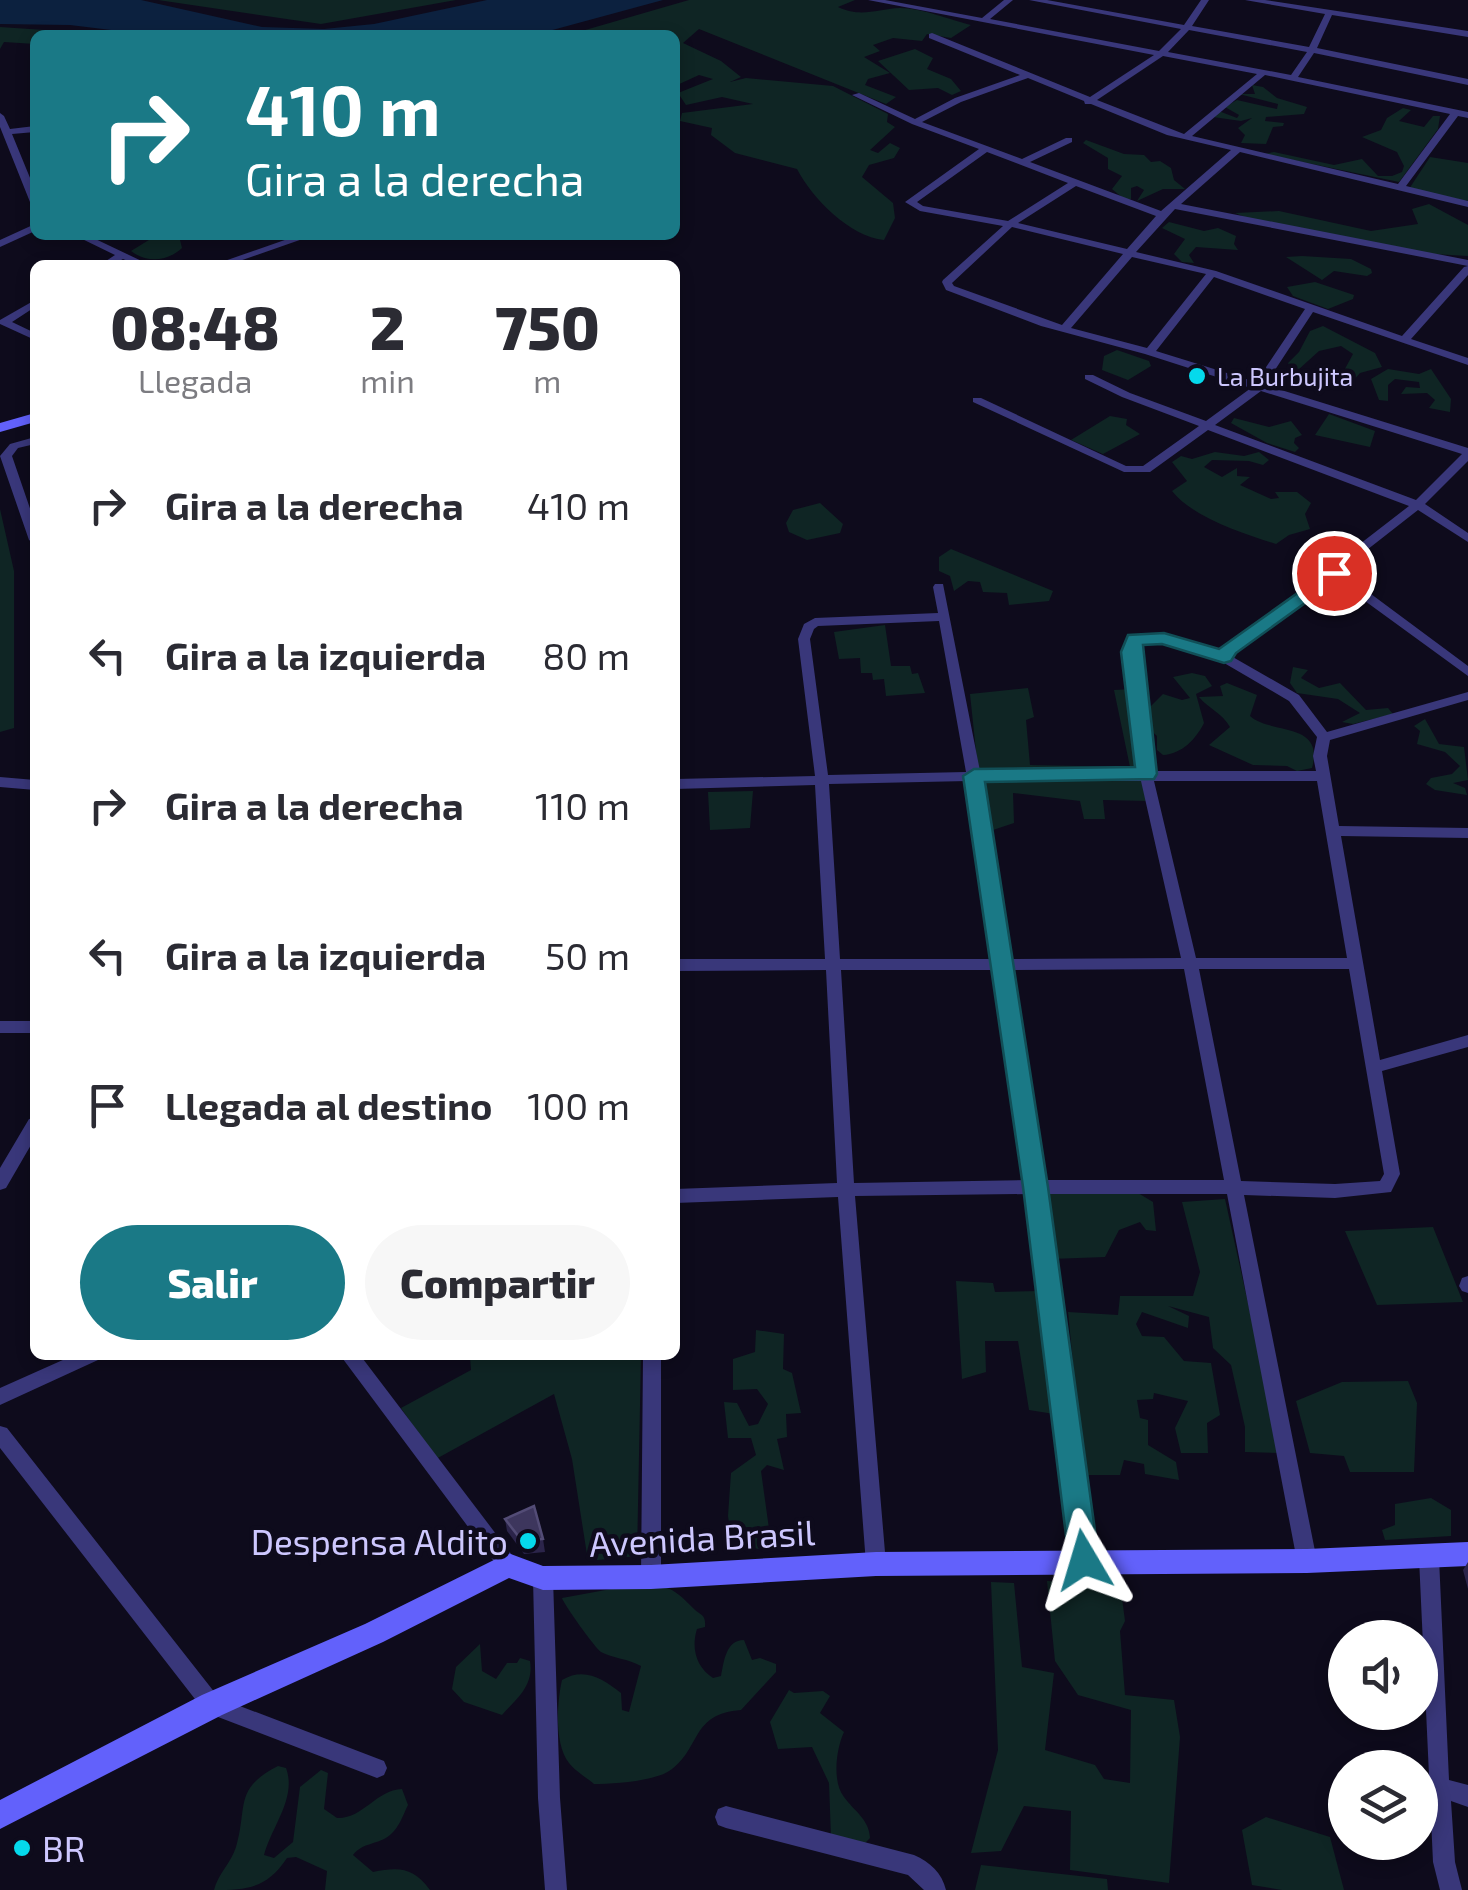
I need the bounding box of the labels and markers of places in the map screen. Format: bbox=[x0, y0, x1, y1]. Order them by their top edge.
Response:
place label: La Burbujita bbox=[1217, 361, 1353, 391]
marker: La Burbujita bbox=[1186, 365, 1208, 387]
pin bbox=[1292, 531, 1377, 616]
place label: Despensa Aldito bbox=[251, 1520, 508, 1562]
marker: Despensa Aldito bbox=[517, 1530, 539, 1552]
place label: BR bbox=[42, 1827, 85, 1869]
marker: BR bbox=[11, 1837, 33, 1859]

